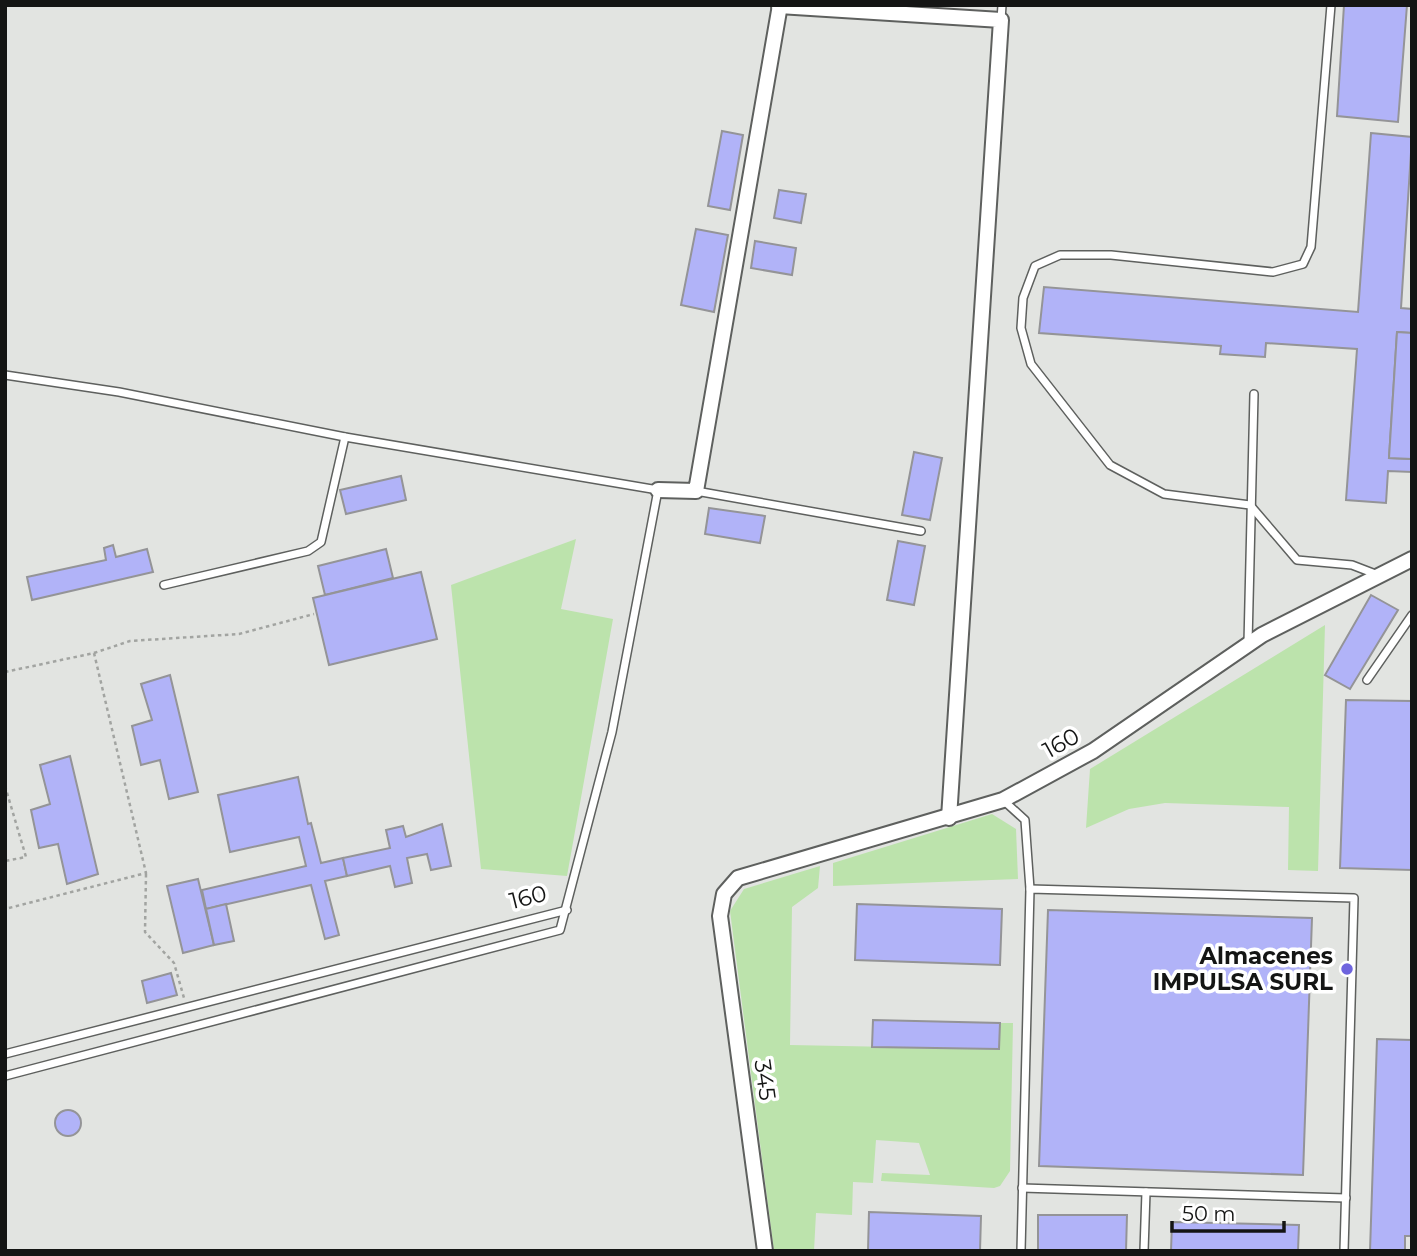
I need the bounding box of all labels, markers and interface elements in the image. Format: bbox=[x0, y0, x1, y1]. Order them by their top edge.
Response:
street label: 160 bbox=[1038, 722, 1084, 764]
street label: 160 bbox=[506, 879, 550, 915]
place label: Almacenes IMPULSA SURL bbox=[1153, 942, 1333, 996]
marker: Almacenes IMPULSA SURL bbox=[1339, 961, 1355, 977]
street label: 345 bbox=[748, 1058, 782, 1102]
scale bar bbox=[1172, 1190, 1284, 1234]
text: 50 m bbox=[1182, 1201, 1236, 1226]

